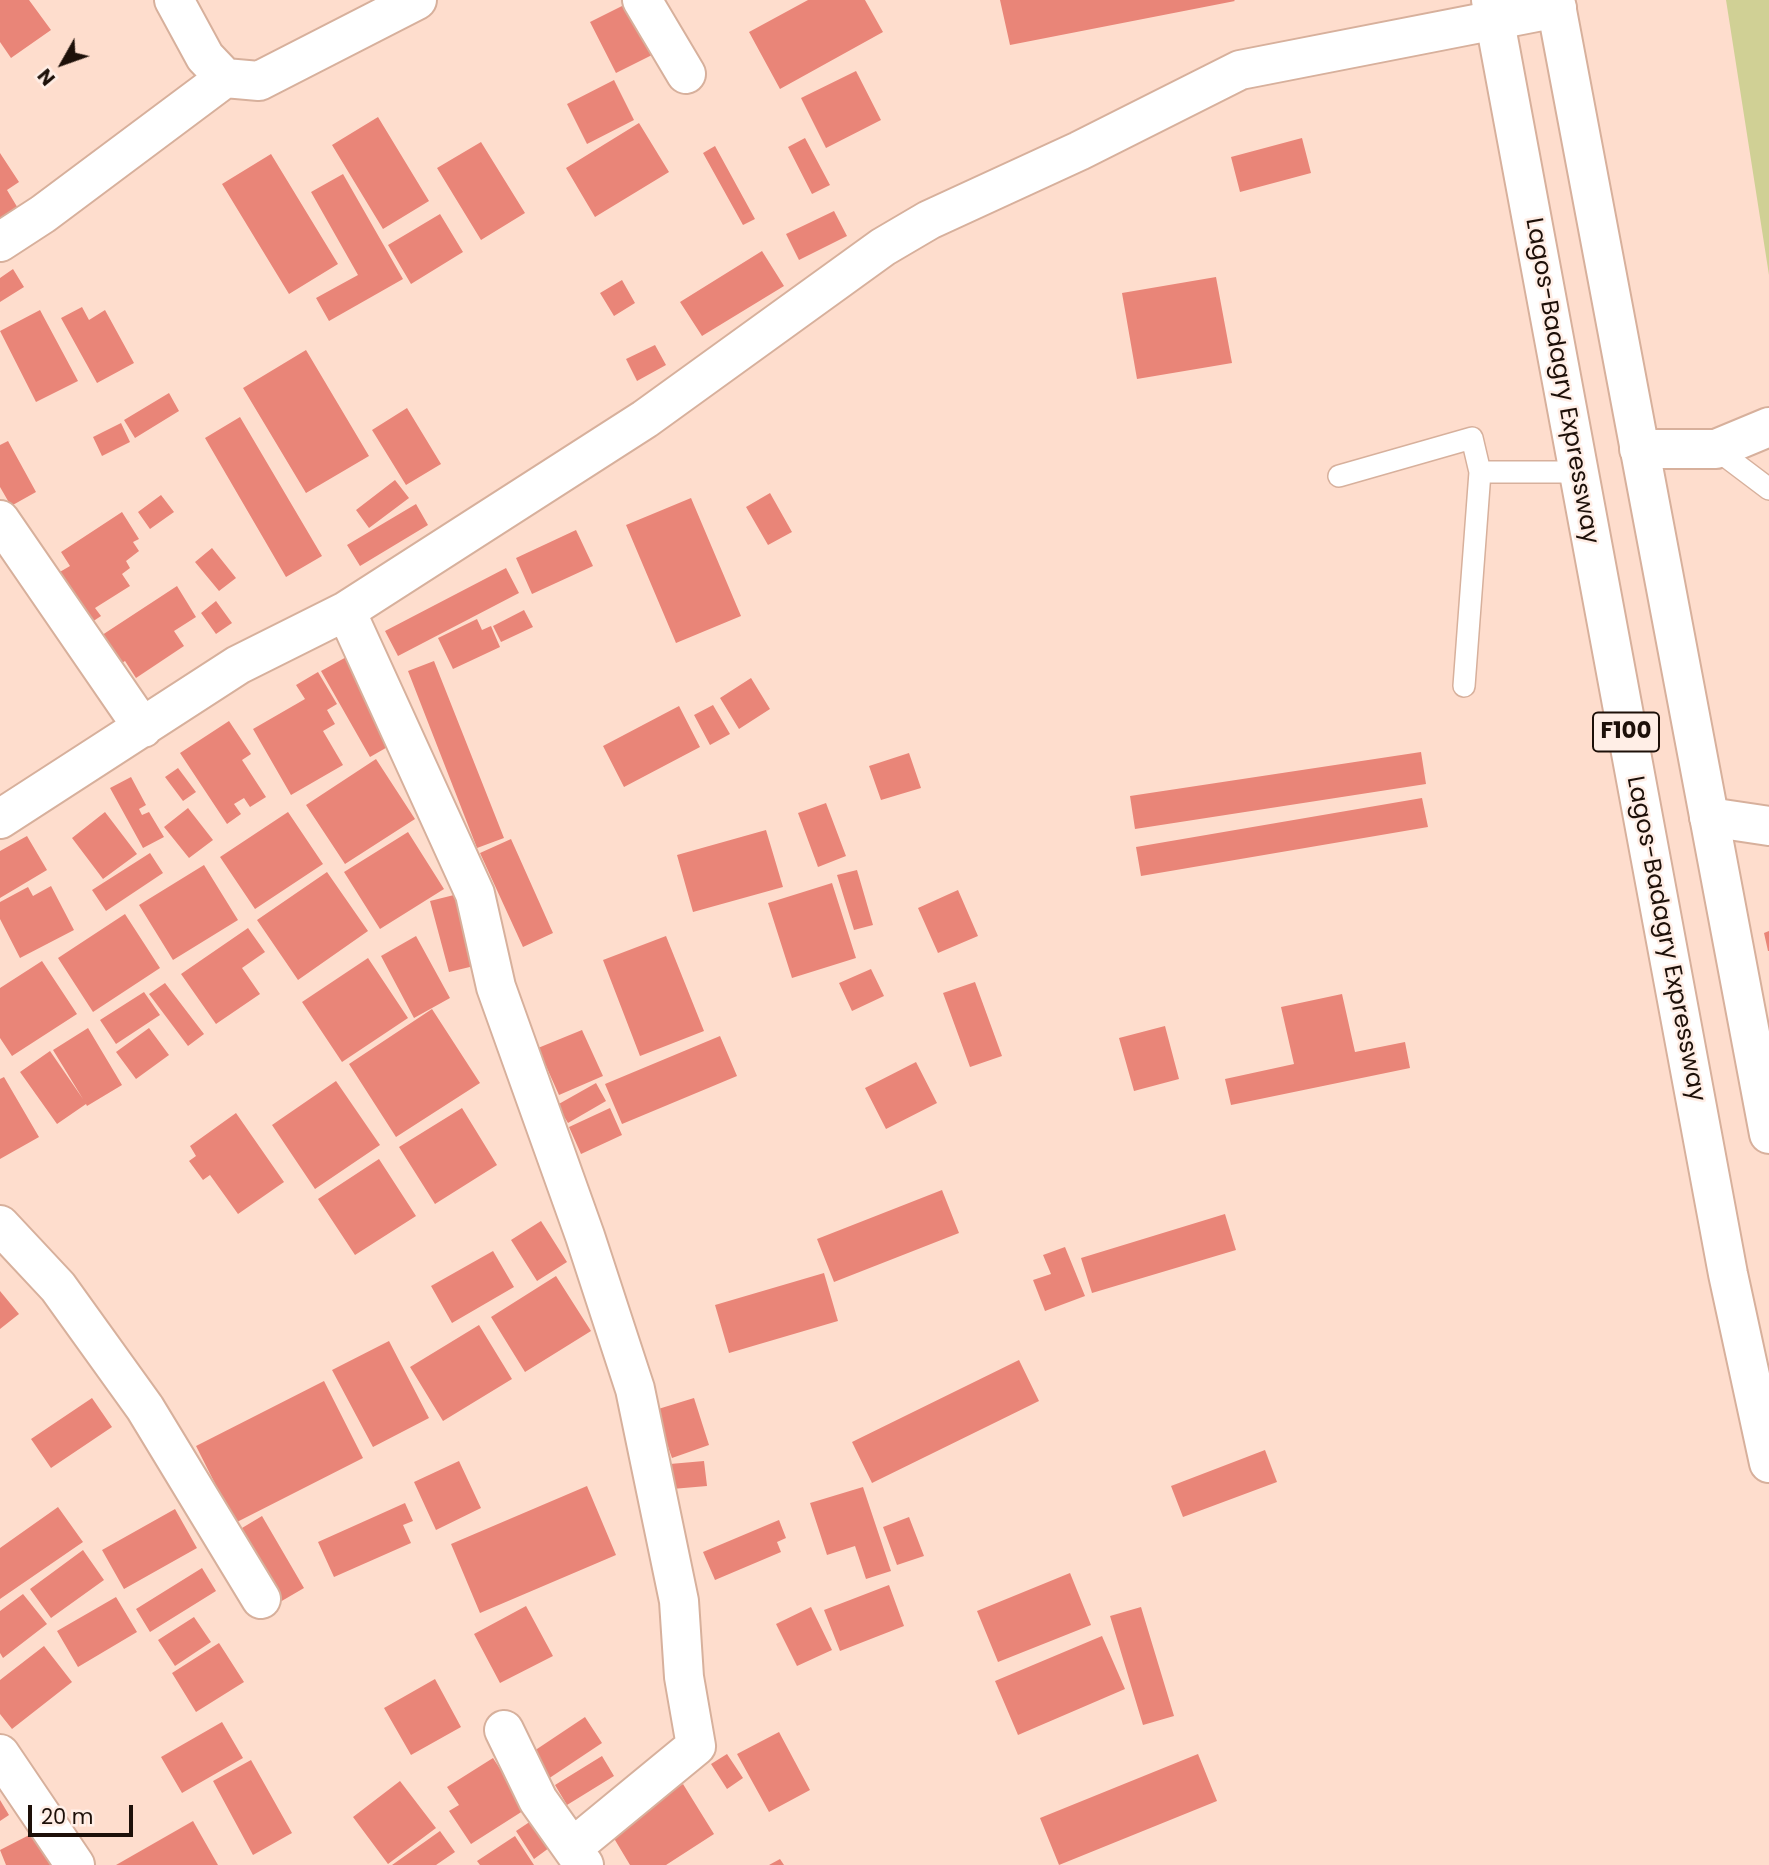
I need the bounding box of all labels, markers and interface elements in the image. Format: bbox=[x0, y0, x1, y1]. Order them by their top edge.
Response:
north arrow bbox=[28, 28, 98, 98]
text: N bbox=[32, 63, 61, 91]
street label: Lagos-Badagry Expressway bbox=[1518, 216, 1604, 546]
road number: F100 bbox=[1593, 712, 1659, 752]
street label: Lagos-Badagry Expressway bbox=[1619, 774, 1711, 1104]
scale bar bbox=[32, 1792, 136, 1836]
text: 20 m bbox=[41, 1802, 94, 1831]

